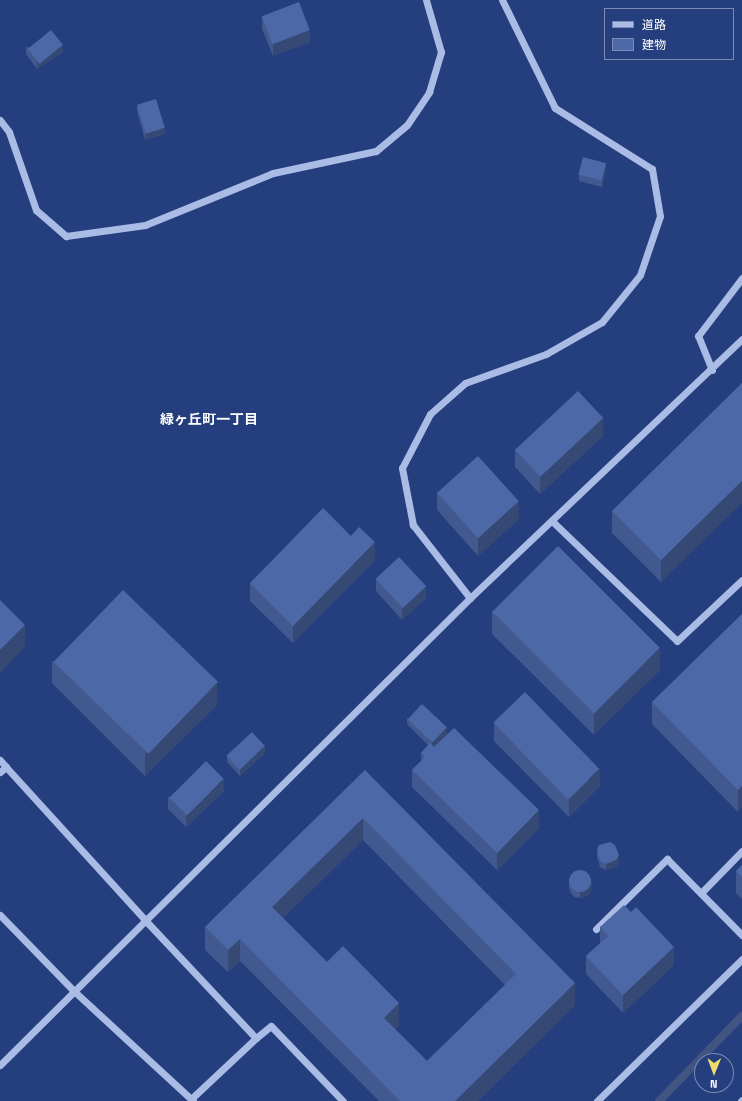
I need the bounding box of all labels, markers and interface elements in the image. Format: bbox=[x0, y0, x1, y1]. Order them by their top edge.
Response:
legend bbox=[604, 8, 734, 60]
text: 道路 bbox=[642, 17, 666, 33]
text: 建物 bbox=[642, 37, 666, 53]
district label: 緑ヶ丘町一丁目 bbox=[160, 411, 258, 427]
north arrow bbox=[694, 1053, 734, 1093]
text: N bbox=[710, 1077, 718, 1091]

